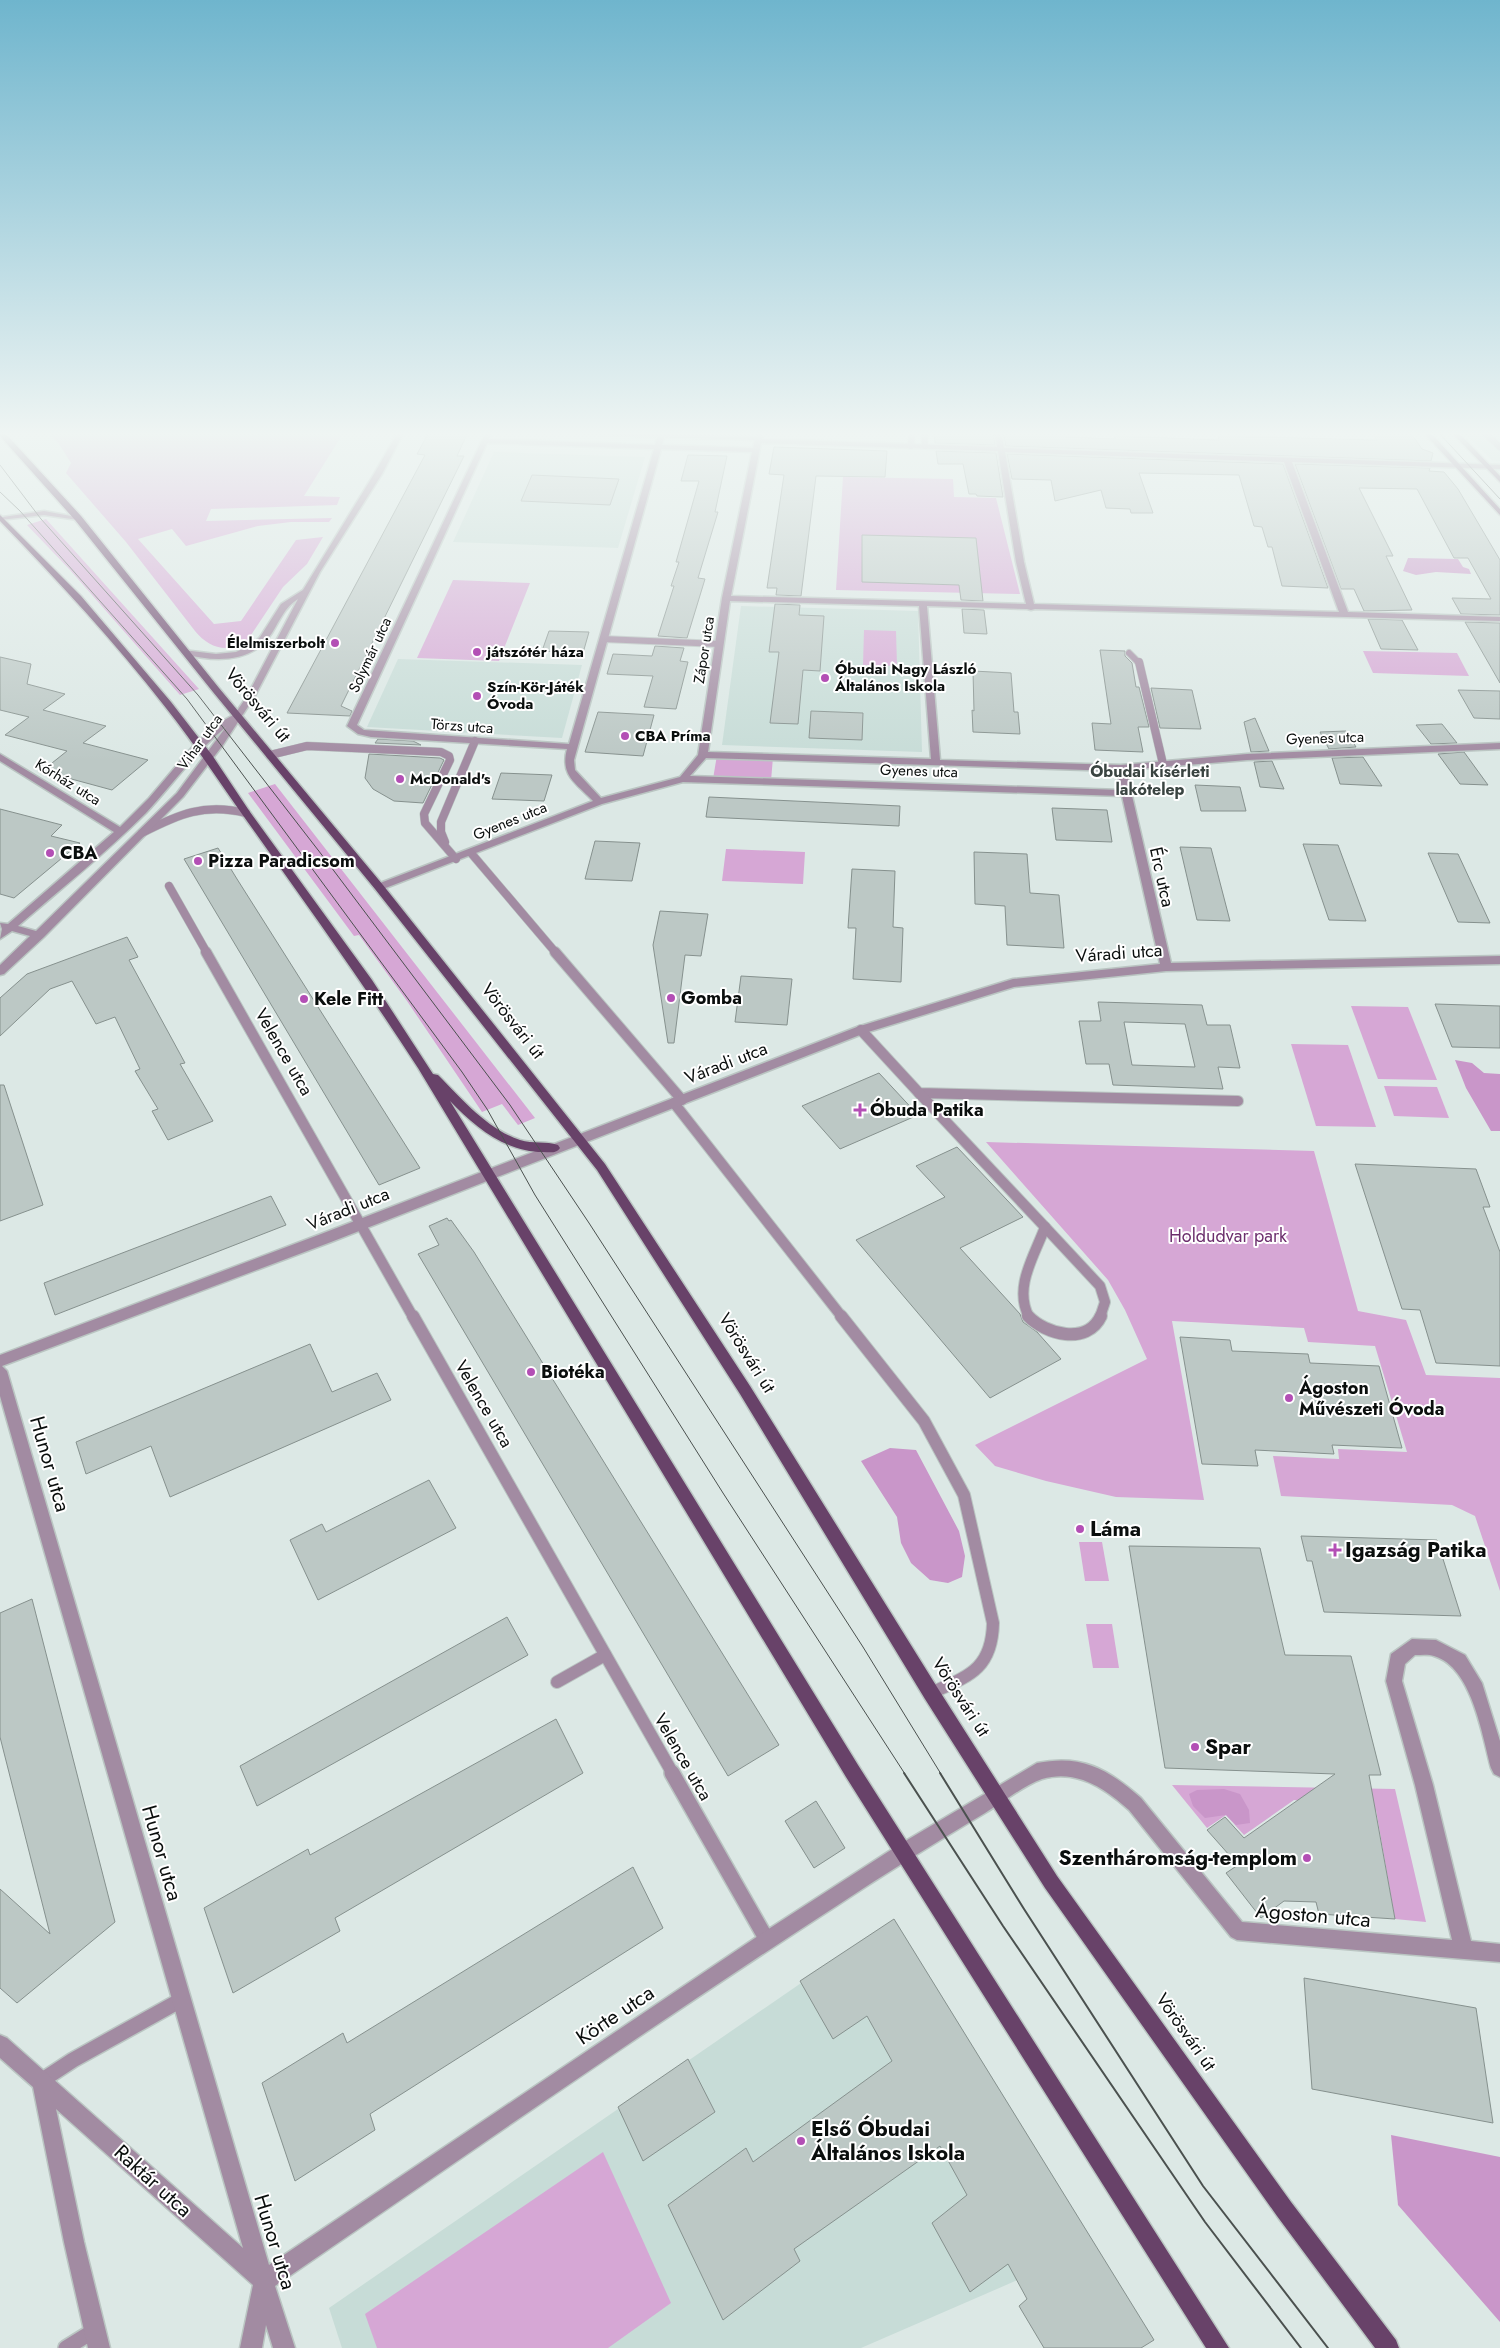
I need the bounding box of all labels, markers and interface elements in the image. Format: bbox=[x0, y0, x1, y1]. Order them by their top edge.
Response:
street label: Solymár utca bbox=[343, 614, 397, 696]
street label: Zápor utca bbox=[688, 615, 720, 685]
place label: Élelmiszerbolt bbox=[227, 632, 325, 654]
marker: Élelmiszerbolt bbox=[329, 637, 341, 649]
place label: játszótér háza bbox=[485, 641, 584, 663]
marker: játszótér háza bbox=[471, 646, 483, 658]
place label: Óbudai Nagy László Általános Iskola bbox=[834, 658, 976, 697]
street label: Vörösvári út bbox=[219, 662, 297, 748]
marker: Óbudai Nagy László Általános Iskola bbox=[819, 672, 831, 684]
place label: Szín-Kör-Játék Óvoda bbox=[487, 676, 584, 715]
marker: Szín-Kör-Játék Óvoda bbox=[471, 690, 483, 702]
street label: Vihar utca bbox=[172, 709, 228, 775]
street label: Törzs utca bbox=[430, 713, 494, 739]
place label: CBA Príma bbox=[635, 725, 711, 747]
street label: Gyenes utca bbox=[1286, 726, 1364, 750]
marker: CBA Príma bbox=[619, 730, 631, 742]
street label: Kórház utca bbox=[31, 753, 105, 811]
street label: Gyenes utca bbox=[880, 759, 958, 783]
district label: Óbudai kísérleti lakótelep bbox=[1090, 760, 1210, 801]
place label: McDonald's bbox=[410, 768, 491, 790]
marker: McDonald's bbox=[394, 773, 406, 785]
street label: Gyenes utca bbox=[470, 796, 550, 846]
place label: CBA bbox=[60, 840, 98, 866]
street label: Érc utca bbox=[1143, 845, 1181, 909]
marker: CBA bbox=[44, 847, 56, 859]
place label: Pizza Paradicsom bbox=[208, 848, 355, 874]
marker: Pizza Paradicsom bbox=[192, 855, 204, 867]
street label: Váradi utca bbox=[1075, 937, 1163, 969]
street label: Vörösvári út bbox=[475, 978, 551, 1065]
place label: Gomba bbox=[681, 985, 742, 1011]
place label: Kele Fitt bbox=[314, 986, 384, 1012]
marker: Gomba bbox=[665, 992, 677, 1004]
marker: Kele Fitt bbox=[298, 993, 310, 1005]
street label: Velence utca bbox=[249, 1004, 319, 1100]
street label: Váradi utca bbox=[681, 1035, 771, 1091]
place label: Óbuda Patika bbox=[870, 1097, 984, 1123]
marker: Óbuda Patika bbox=[854, 1104, 866, 1116]
street label: Váradi utca bbox=[303, 1181, 393, 1237]
park label: Holdudvar park bbox=[1169, 1223, 1287, 1249]
street label: Vörösvári út bbox=[712, 1308, 782, 1399]
street label: Velence utca bbox=[449, 1356, 519, 1452]
place label: Biotéka bbox=[541, 1359, 605, 1385]
marker: Biotéka bbox=[525, 1366, 537, 1378]
place label: Ágoston Művészeti Óvoda bbox=[1298, 1374, 1444, 1422]
marker: Ágoston Művészeti Óvoda bbox=[1283, 1392, 1295, 1404]
street label: Hunor utca bbox=[22, 1413, 78, 1515]
place label: Láma bbox=[1090, 1514, 1141, 1544]
marker: Láma bbox=[1074, 1523, 1086, 1535]
place label: Igazság Patika bbox=[1345, 1535, 1487, 1565]
marker: Igazság Patika bbox=[1329, 1544, 1341, 1556]
street label: Vörösvári út bbox=[926, 1652, 997, 1742]
street label: Velence utca bbox=[648, 1709, 718, 1805]
place label: Spar bbox=[1205, 1732, 1251, 1762]
marker: Spar bbox=[1189, 1741, 1201, 1753]
street label: Hunor utca bbox=[134, 1802, 190, 1904]
place label: Szentháromság-templom bbox=[1059, 1843, 1297, 1873]
marker: Szentháromság-templom bbox=[1301, 1852, 1313, 1864]
street label: Ágoston utca bbox=[1254, 1895, 1372, 1935]
street label: Körte utca bbox=[570, 1978, 660, 2052]
street label: Vörösvári út bbox=[1150, 1988, 1223, 2077]
place label: Első Óbudai Általános Iskola bbox=[810, 2114, 965, 2168]
marker: Első Óbudai Általános Iskola bbox=[795, 2135, 807, 2147]
street label: Raktár utca bbox=[107, 2138, 199, 2224]
street label: Hunor utca bbox=[246, 2191, 304, 2293]

